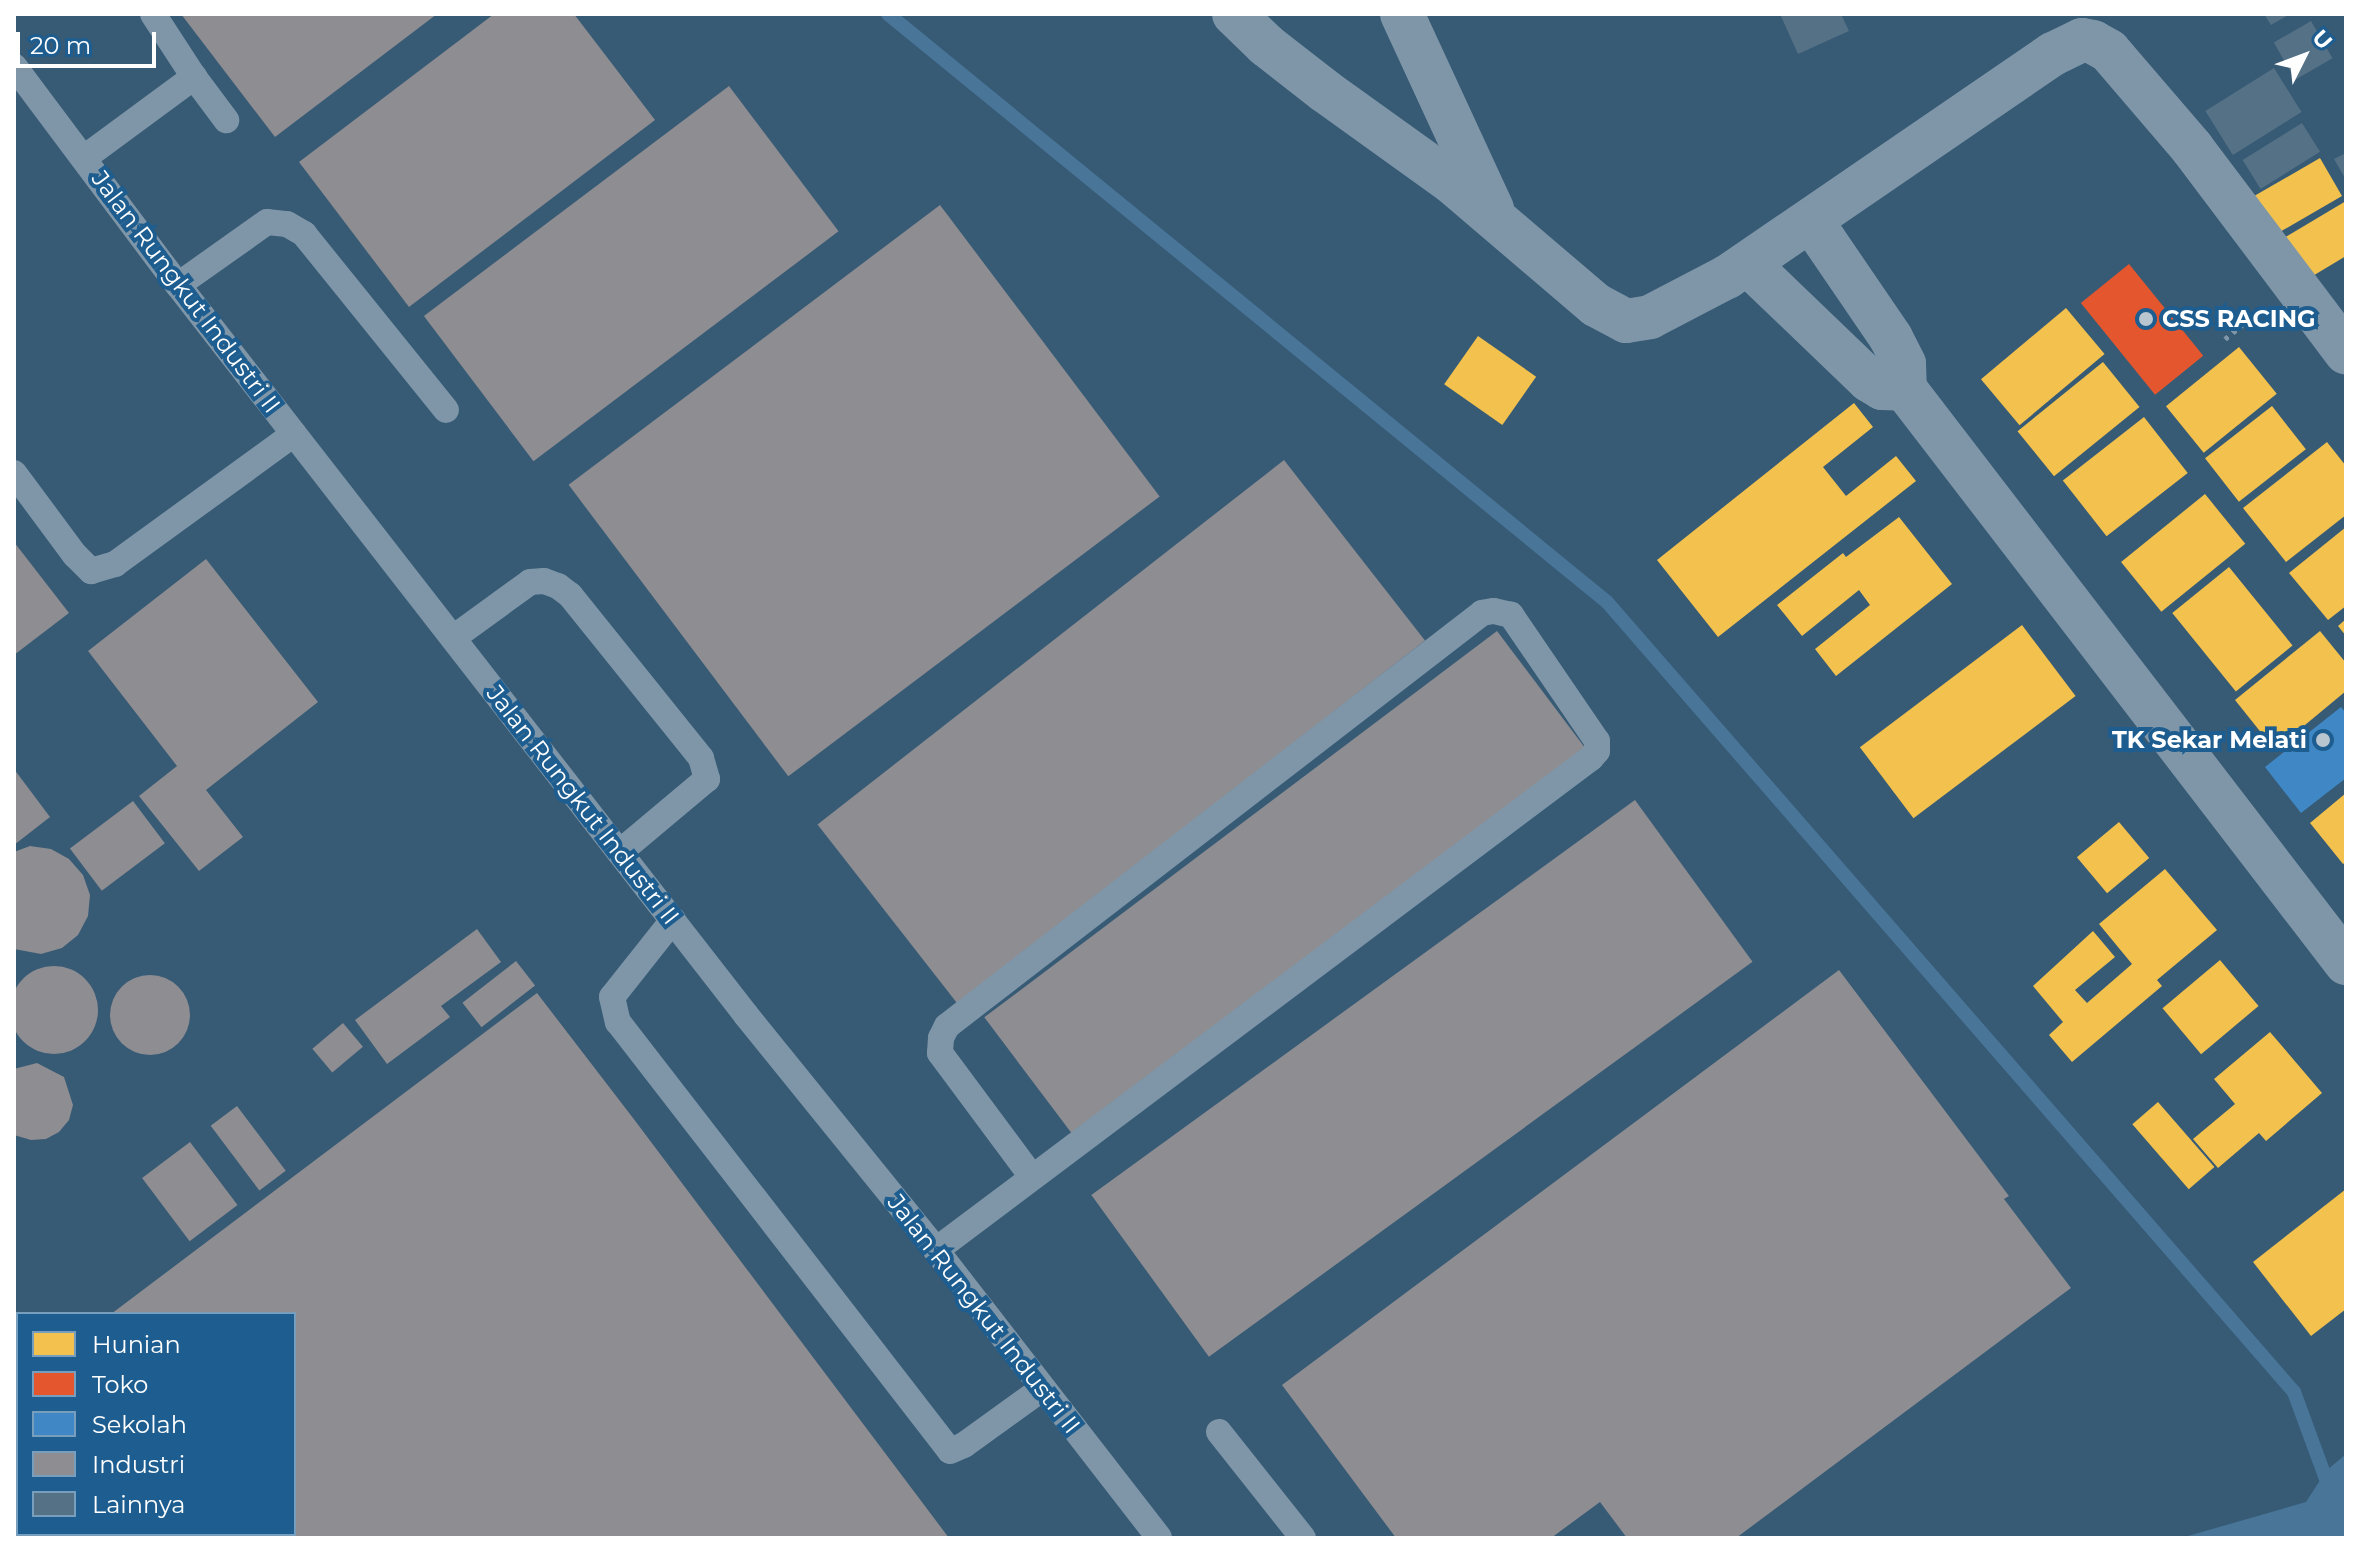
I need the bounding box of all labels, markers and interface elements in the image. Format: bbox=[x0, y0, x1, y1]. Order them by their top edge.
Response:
scale bar bbox=[20, 16, 160, 66]
north arrow bbox=[2264, 16, 2344, 96]
text: U bbox=[2306, 24, 2338, 55]
text: 20 m bbox=[30, 31, 91, 60]
street label: Jalan Rungkut Industri II bbox=[86, 165, 286, 419]
place label: CSS RACING bbox=[2162, 305, 2316, 333]
marker: CSS RACING bbox=[2137, 310, 2155, 328]
street label: Jalan Rungkut Industri II bbox=[481, 680, 685, 930]
place label: TK Sekar Melati bbox=[2112, 726, 2307, 754]
marker: TK Sekar Melati bbox=[2314, 731, 2332, 749]
street label: Jalan Rungkut Industri II bbox=[882, 1189, 1086, 1439]
legend bbox=[16, 1312, 296, 1536]
text: Hunian bbox=[92, 1330, 181, 1359]
text: Toko bbox=[92, 1370, 148, 1399]
text: Sekolah bbox=[92, 1410, 187, 1439]
text: Industri bbox=[92, 1450, 185, 1479]
text: Lainnya bbox=[92, 1490, 185, 1519]

